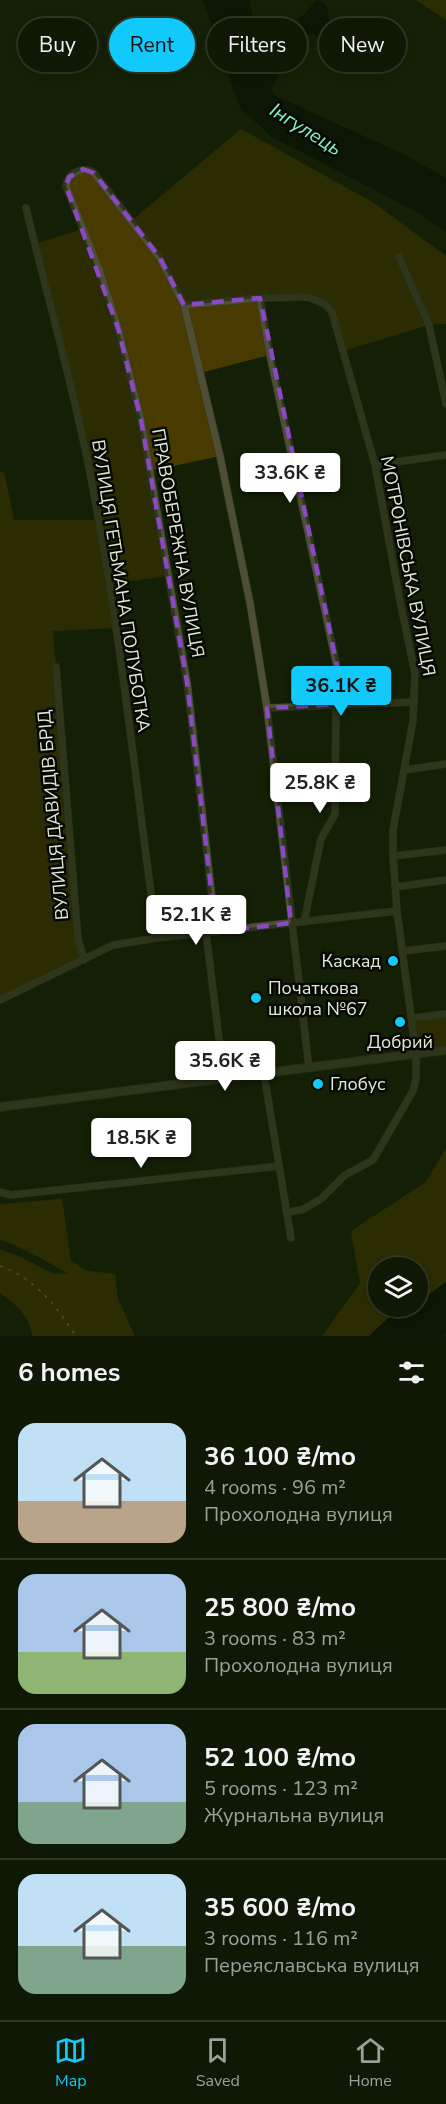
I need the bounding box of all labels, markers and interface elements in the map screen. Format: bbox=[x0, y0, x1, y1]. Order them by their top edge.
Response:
chip: Buy bbox=[18, 18, 97, 72]
chip: Rent bbox=[109, 18, 195, 72]
chip: Filters bbox=[207, 18, 307, 72]
chip: New bbox=[319, 18, 406, 72]
water label: Інгулець bbox=[264, 97, 347, 162]
street label: ПРАВОБЕРЕЖНА ВУЛИЦЯ bbox=[146, 427, 210, 659]
street label: ВУЛИЦЯ ГЕТЬМАНА ПОЛУБОТКА bbox=[86, 438, 156, 734]
pin: 33.6K ₴ bbox=[235, 453, 345, 504]
street label: МОТРОНІВСЬКА ВУЛИЦЯ bbox=[375, 454, 441, 678]
text: 33.6K ₴ bbox=[254, 459, 326, 486]
pin: 36.1K ₴ bbox=[286, 666, 396, 717]
text: 36.1K ₴ bbox=[305, 672, 377, 699]
street label: ВУЛИЦЯ ДАВИДІВ БРІД bbox=[32, 709, 74, 921]
pin: 25.8K ₴ bbox=[265, 763, 375, 814]
text: 25.8K ₴ bbox=[284, 769, 356, 796]
pin: 52.1K ₴ bbox=[141, 895, 251, 946]
text: 52.1K ₴ bbox=[160, 901, 232, 928]
place label: Каскад bbox=[321, 949, 381, 973]
marker: Каскад bbox=[386, 954, 400, 968]
place label: Початкова школа №67 bbox=[268, 976, 368, 1021]
marker: Початкова школа №67 bbox=[249, 991, 263, 1005]
marker: Добрий bbox=[393, 1015, 407, 1029]
place label: Добрий bbox=[367, 1030, 433, 1054]
pin: 35.6K ₴ bbox=[170, 1041, 280, 1092]
text: 35.6K ₴ bbox=[189, 1047, 261, 1074]
place label: Глобус bbox=[330, 1072, 386, 1096]
marker: Глобус bbox=[311, 1077, 325, 1091]
pin: 18.5K ₴ bbox=[86, 1118, 196, 1169]
text: 18.5K ₴ bbox=[105, 1124, 177, 1151]
map controls bbox=[368, 1257, 428, 1317]
button: layers bbox=[368, 1257, 428, 1317]
text: 6 homes bbox=[18, 1355, 120, 1390]
icon: filters bbox=[395, 1356, 428, 1389]
text: 36 100 ₴/mo bbox=[204, 1439, 356, 1474]
icon: home bbox=[66, 1447, 138, 1519]
text: 4 rooms · 96 m² bbox=[204, 1474, 346, 1501]
text: Прохолодна вулиця bbox=[204, 1501, 393, 1528]
text: 25 800 ₴/mo bbox=[204, 1590, 356, 1625]
icon: home bbox=[66, 1598, 138, 1670]
text: 3 rooms · 83 m² bbox=[204, 1625, 346, 1652]
text: Прохолодна вулиця bbox=[204, 1652, 393, 1679]
text: 52 100 ₴/mo bbox=[204, 1740, 356, 1775]
icon: home bbox=[66, 1748, 138, 1820]
text: 5 rooms · 123 m² bbox=[204, 1775, 358, 1802]
text: Журнальна вулиця bbox=[204, 1802, 384, 1829]
text: 35 600 ₴/mo bbox=[204, 1890, 356, 1925]
icon: home bbox=[66, 1898, 138, 1970]
text: 3 rooms · 116 m² bbox=[204, 1925, 358, 1952]
text: Переяславська вулиця bbox=[204, 1952, 419, 1979]
tab: Map bbox=[54, 2034, 87, 2092]
tab: Saved bbox=[196, 2034, 240, 2092]
tab: Home bbox=[348, 2034, 392, 2092]

